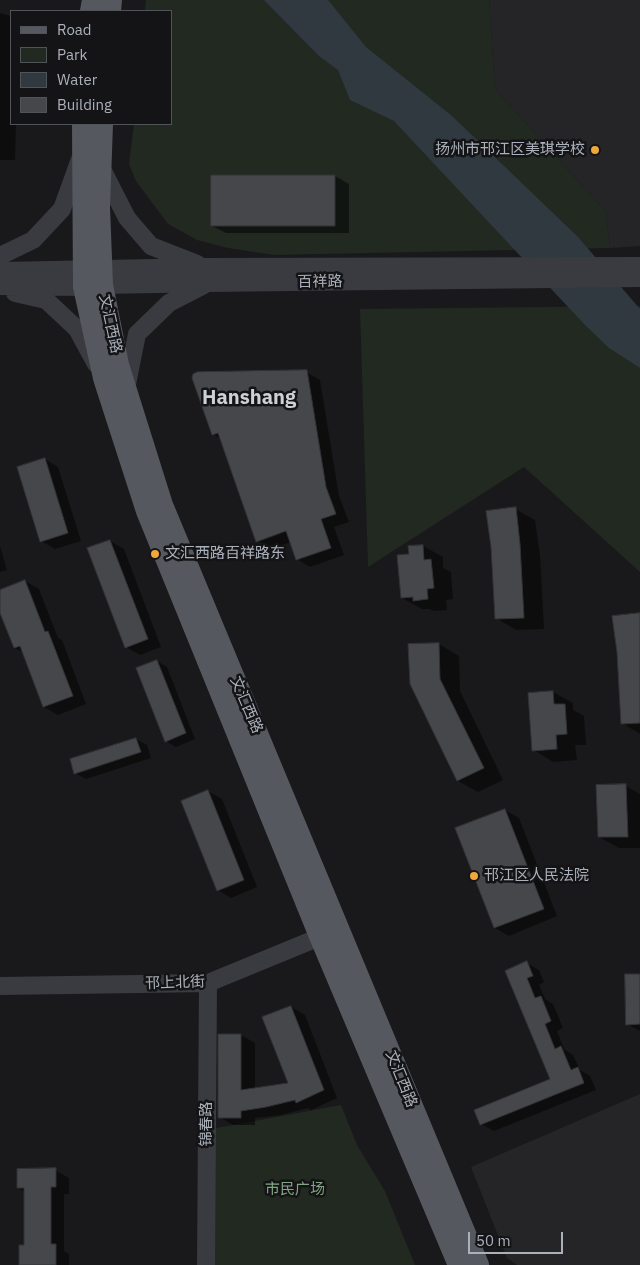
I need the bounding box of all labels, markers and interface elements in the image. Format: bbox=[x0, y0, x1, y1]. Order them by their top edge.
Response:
legend bbox=[10, 10, 172, 125]
text: Road bbox=[57, 20, 92, 39]
text: Park bbox=[57, 45, 87, 64]
text: Water bbox=[57, 70, 97, 89]
text: Building bbox=[57, 95, 112, 114]
place label: 扬州市邗江区美琪学校 bbox=[435, 141, 585, 159]
marker: 扬州市邗江区美琪学校 bbox=[589, 144, 601, 156]
street label: 百祥路 bbox=[297, 273, 343, 291]
street label: 文汇西路 bbox=[95, 293, 125, 355]
district label: Hanshang bbox=[202, 386, 296, 410]
place label: 文汇西路百祥路东 bbox=[165, 545, 285, 563]
marker: 文汇西路百祥路东 bbox=[149, 548, 161, 560]
street label: 文汇西路 bbox=[226, 674, 266, 736]
place label: 邗江区人民法院 bbox=[484, 867, 589, 885]
marker: 邗江区人民法院 bbox=[468, 870, 480, 882]
street label: 邗上北街 bbox=[145, 973, 205, 993]
street label: 文汇西路 bbox=[381, 1048, 421, 1110]
street label: 锦春路 bbox=[198, 1102, 216, 1146]
park label: 市民广场 bbox=[265, 1181, 325, 1199]
scale bar bbox=[470, 1222, 565, 1254]
text: 50 m bbox=[476, 1231, 511, 1250]

